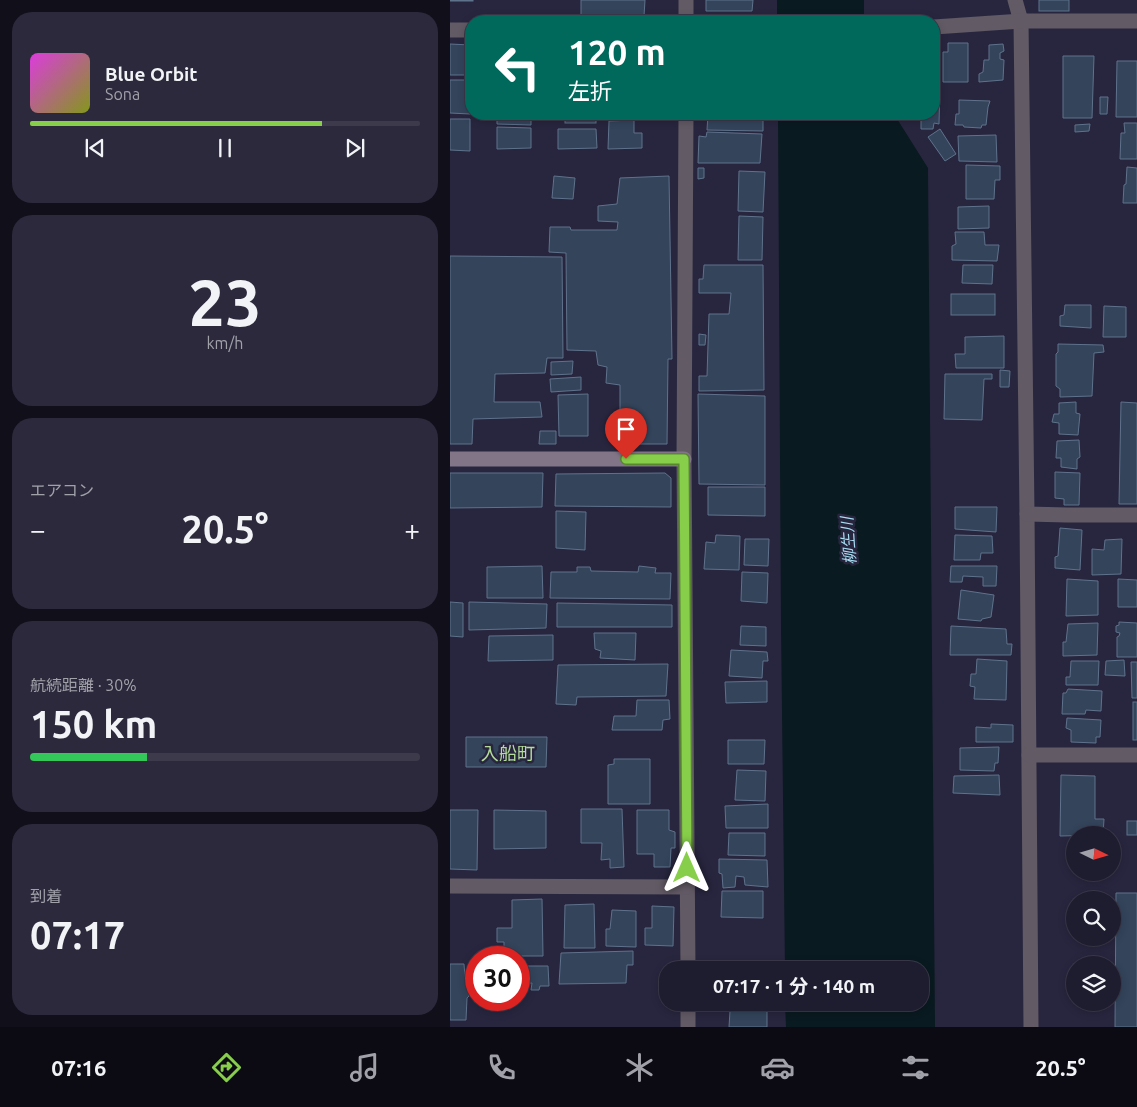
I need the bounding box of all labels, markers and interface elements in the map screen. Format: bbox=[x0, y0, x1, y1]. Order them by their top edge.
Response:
text: 120 m bbox=[568, 32, 666, 72]
icon: left bbox=[485, 35, 550, 100]
text: Blue Orbit bbox=[105, 63, 198, 85]
text: 左折 bbox=[568, 78, 612, 103]
text: Sona bbox=[105, 85, 140, 103]
icon: previous bbox=[81, 134, 109, 162]
icon: pause bbox=[211, 134, 239, 162]
icon: next bbox=[341, 134, 369, 162]
text: 23 bbox=[188, 265, 262, 338]
text: km/h bbox=[207, 334, 243, 352]
pin bbox=[605, 408, 647, 459]
icon: arrive bbox=[612, 415, 640, 443]
text: エアコン bbox=[30, 481, 94, 499]
text: 20.5° bbox=[181, 508, 269, 550]
text: − bbox=[30, 514, 46, 545]
text: + bbox=[404, 514, 420, 545]
water label: 柳生川 bbox=[837, 514, 859, 566]
text: 航続距離 · 30% bbox=[30, 676, 137, 694]
text: 150 km bbox=[30, 703, 157, 745]
district label: 入船町 bbox=[481, 743, 535, 763]
north arrow bbox=[1066, 826, 1121, 881]
map controls bbox=[1066, 826, 1121, 1011]
position arrow bbox=[660, 841, 712, 893]
text: 到着 bbox=[30, 887, 62, 905]
button: search bbox=[1066, 891, 1121, 946]
text: 07:17 bbox=[30, 914, 125, 956]
speed limit sign: 30 bbox=[465, 946, 530, 1011]
button: layers bbox=[1066, 956, 1121, 1011]
text: 07:17 · 1 分 · 140 m bbox=[713, 975, 875, 997]
icon: directions bbox=[209, 1050, 244, 1085]
icon: music bbox=[347, 1050, 382, 1085]
icon: phone bbox=[484, 1050, 519, 1085]
icon: climate bbox=[622, 1050, 657, 1085]
icon: car bbox=[760, 1050, 795, 1085]
icon: filters bbox=[898, 1050, 933, 1085]
text: 07:16 bbox=[51, 1055, 106, 1080]
text: 20.5° bbox=[1035, 1055, 1086, 1080]

